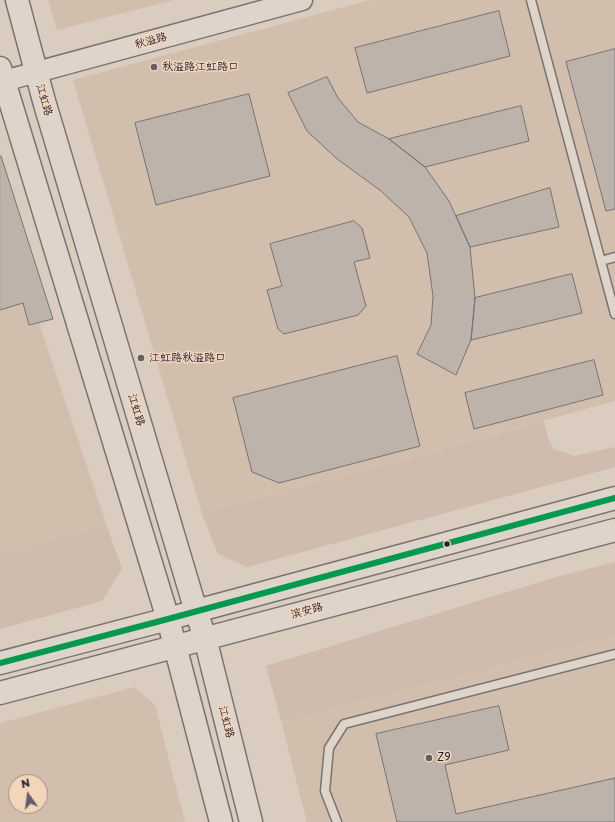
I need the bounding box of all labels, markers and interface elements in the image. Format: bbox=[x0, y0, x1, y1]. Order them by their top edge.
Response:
street label: 秋溢路 bbox=[133, 30, 169, 52]
place label: 秋溢路江虹路口 bbox=[162, 60, 239, 74]
marker: 秋溢路江虹路口 bbox=[149, 62, 159, 72]
street label: 江虹路 bbox=[33, 82, 55, 118]
place label: 江虹路秋溢路口 bbox=[149, 351, 226, 365]
marker: 江虹路秋溢路口 bbox=[136, 353, 146, 363]
street label: 江虹路 bbox=[125, 392, 147, 428]
unlabelled marker bbox=[442, 539, 452, 549]
street label: 滨安路 bbox=[289, 600, 325, 622]
street label: 江虹路 bbox=[216, 704, 236, 740]
place label: Z9 bbox=[437, 751, 451, 765]
marker: Z9 bbox=[424, 753, 434, 763]
north arrow bbox=[8, 774, 48, 814]
text: N bbox=[19, 774, 32, 792]

